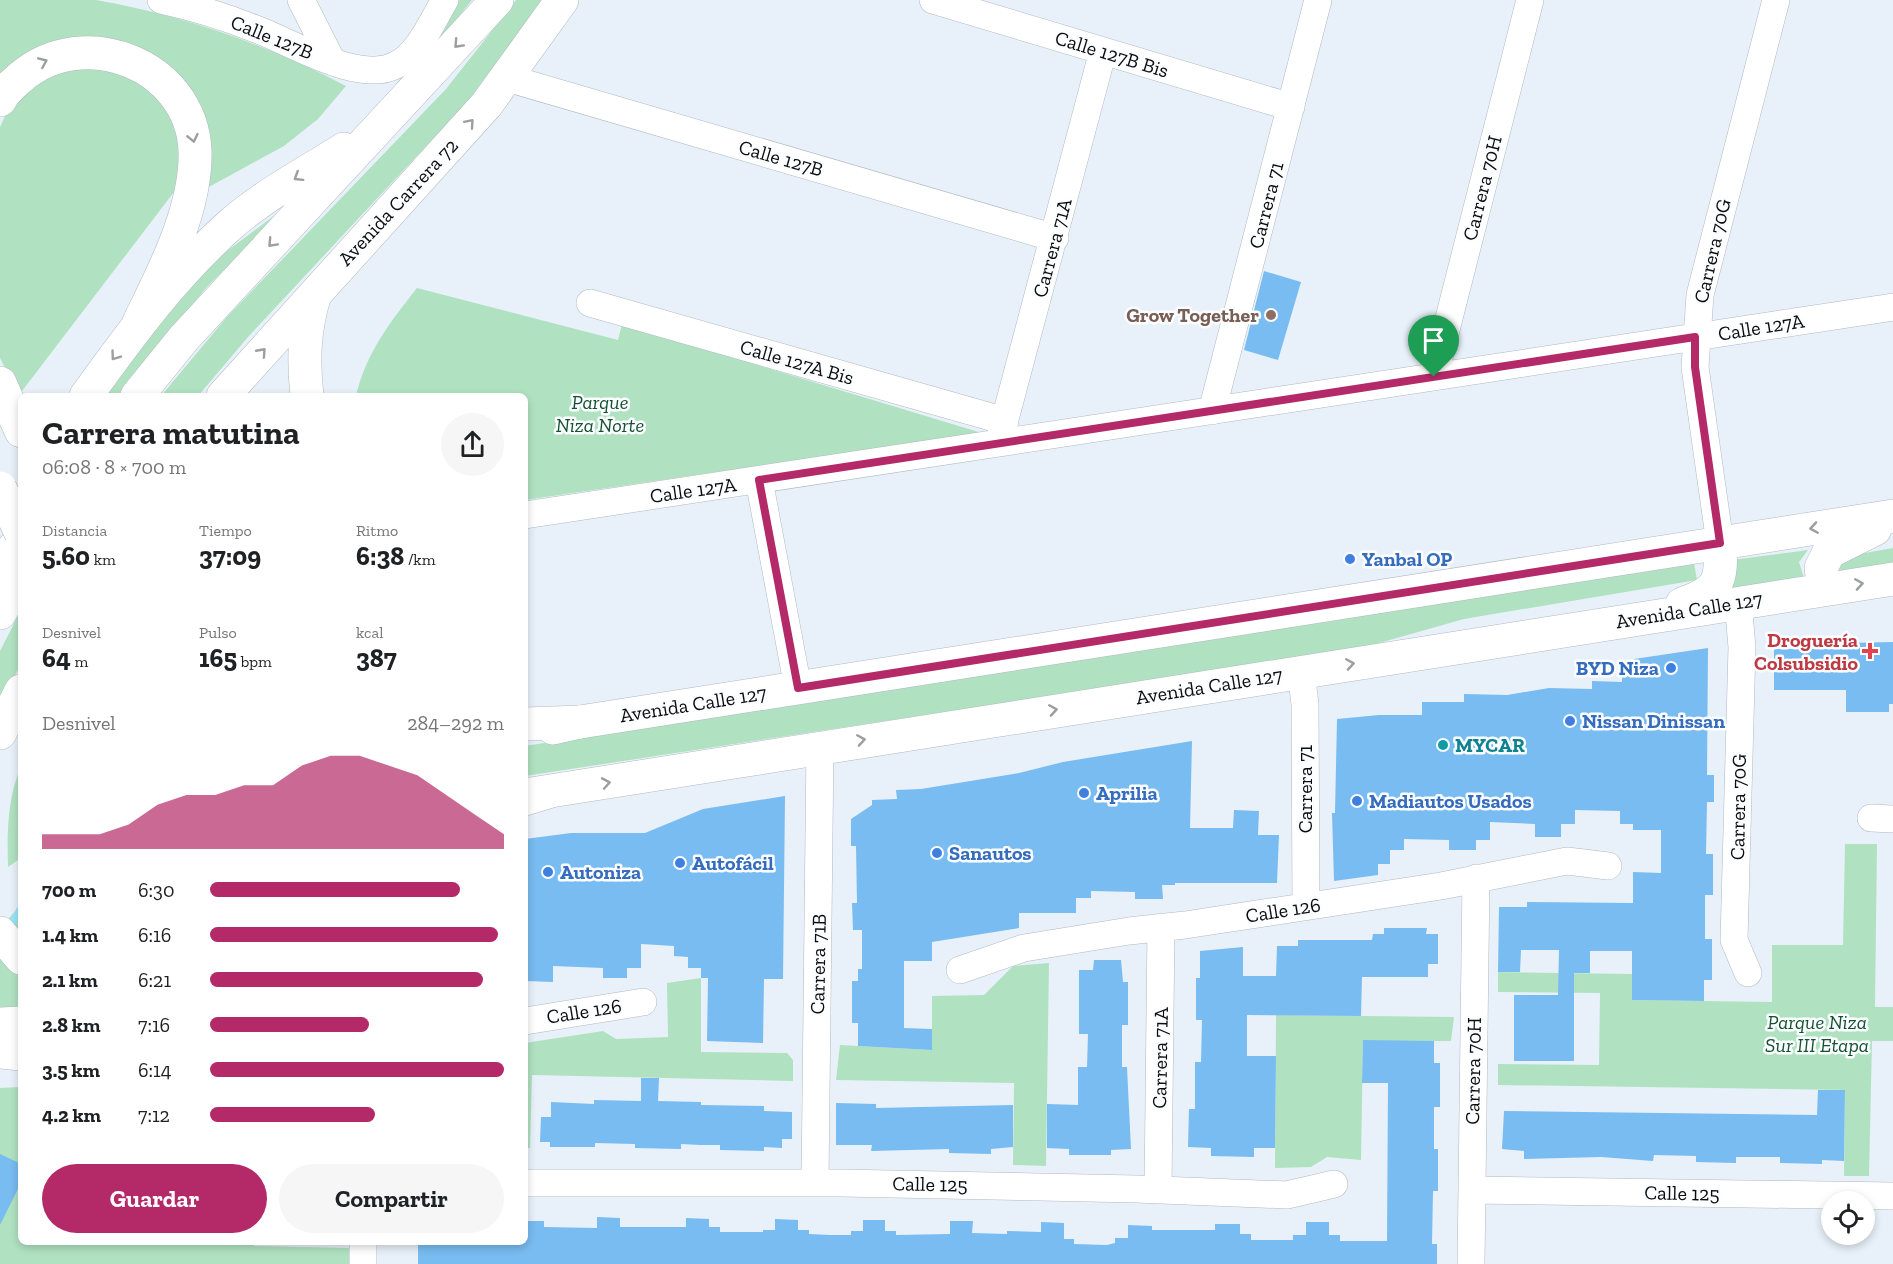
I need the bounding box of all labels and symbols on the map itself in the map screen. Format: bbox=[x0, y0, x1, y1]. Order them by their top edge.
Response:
street label: Calle 127B bbox=[227, 10, 317, 64]
street label: Calle 127B Bis bbox=[1052, 25, 1172, 83]
one-way arrow bbox=[454, 37, 465, 47]
one-way arrow bbox=[37, 57, 48, 69]
one-way arrow bbox=[463, 119, 474, 130]
one-way arrow bbox=[185, 133, 198, 143]
street label: Carrera 70H bbox=[1457, 133, 1507, 243]
street label: Avenida Carrera 72 bbox=[333, 134, 463, 270]
street label: Calle 127B bbox=[736, 135, 826, 181]
street label: Carrera 71 bbox=[1244, 159, 1288, 251]
one-way arrow bbox=[294, 170, 304, 182]
street label: Carrera 71A bbox=[1027, 195, 1077, 300]
street label: Carrera 70G bbox=[1688, 196, 1736, 305]
one-way arrow bbox=[268, 237, 279, 247]
place label: Grow Together bbox=[1126, 303, 1259, 327]
marker: Grow Together bbox=[1264, 308, 1278, 322]
street label: Calle 127A bbox=[1716, 308, 1807, 346]
pin bbox=[1408, 315, 1459, 377]
street label: Calle 127A Bis bbox=[737, 334, 857, 390]
one-way arrow bbox=[255, 348, 266, 359]
one-way arrow bbox=[111, 349, 122, 360]
park label: Parque Niza Norte bbox=[556, 390, 644, 437]
street label: Calle 127A bbox=[648, 472, 739, 508]
one-way arrow bbox=[1810, 522, 1819, 534]
place label: Yanbal OP bbox=[1362, 547, 1452, 571]
marker: Yanbal OP bbox=[1343, 552, 1357, 566]
one-way arrow bbox=[1853, 578, 1863, 591]
street label: Avenida Calle 127 bbox=[1614, 586, 1765, 633]
place label: Droguería Colsubsidio bbox=[1754, 628, 1859, 675]
marker: Droguería Colsubsidio bbox=[1863, 644, 1877, 658]
place label: BYD Niza bbox=[1576, 656, 1659, 680]
one-way arrow bbox=[1344, 658, 1354, 671]
marker: BYD Niza bbox=[1664, 661, 1678, 675]
street label: Avenida Calle 127 bbox=[1134, 662, 1285, 709]
street label: Avenida Calle 127 bbox=[618, 680, 769, 727]
one-way arrow bbox=[1048, 704, 1058, 717]
place label: Nissan Dinissan bbox=[1582, 709, 1725, 733]
marker: Nissan Dinissan bbox=[1563, 714, 1577, 728]
place label: MYCAR bbox=[1455, 733, 1525, 757]
one-way arrow bbox=[856, 734, 865, 746]
marker: MYCAR bbox=[1436, 738, 1450, 752]
street label: Carrera 71 bbox=[1293, 744, 1317, 833]
street label: Carrera 70G bbox=[1725, 754, 1751, 860]
one-way arrow bbox=[601, 777, 611, 789]
place label: Aprilia bbox=[1096, 781, 1158, 805]
marker: Aprilia bbox=[1077, 786, 1091, 800]
place label: Madiautos Usados bbox=[1369, 789, 1532, 813]
marker: Madiautos Usados bbox=[1350, 794, 1364, 808]
place label: Sanautos bbox=[949, 841, 1032, 865]
marker: Sanautos bbox=[930, 846, 944, 860]
place label: Autofácil bbox=[692, 851, 774, 875]
marker: Autofácil bbox=[673, 856, 687, 870]
place label: Autoniza bbox=[560, 860, 641, 884]
marker: Autoniza bbox=[541, 865, 555, 879]
street label: Calle 126 bbox=[1244, 892, 1322, 928]
street label: Carrera 71B bbox=[805, 914, 831, 1014]
street label: Calle 126 bbox=[545, 993, 623, 1029]
street label: Carrera 71A bbox=[1147, 1006, 1173, 1109]
park label: Parque Niza Sur III Etapa bbox=[1765, 1010, 1869, 1057]
street label: Carrera 70H bbox=[1460, 1017, 1486, 1125]
street label: Calle 125 bbox=[892, 1171, 968, 1197]
street label: Calle 125 bbox=[1644, 1180, 1720, 1206]

